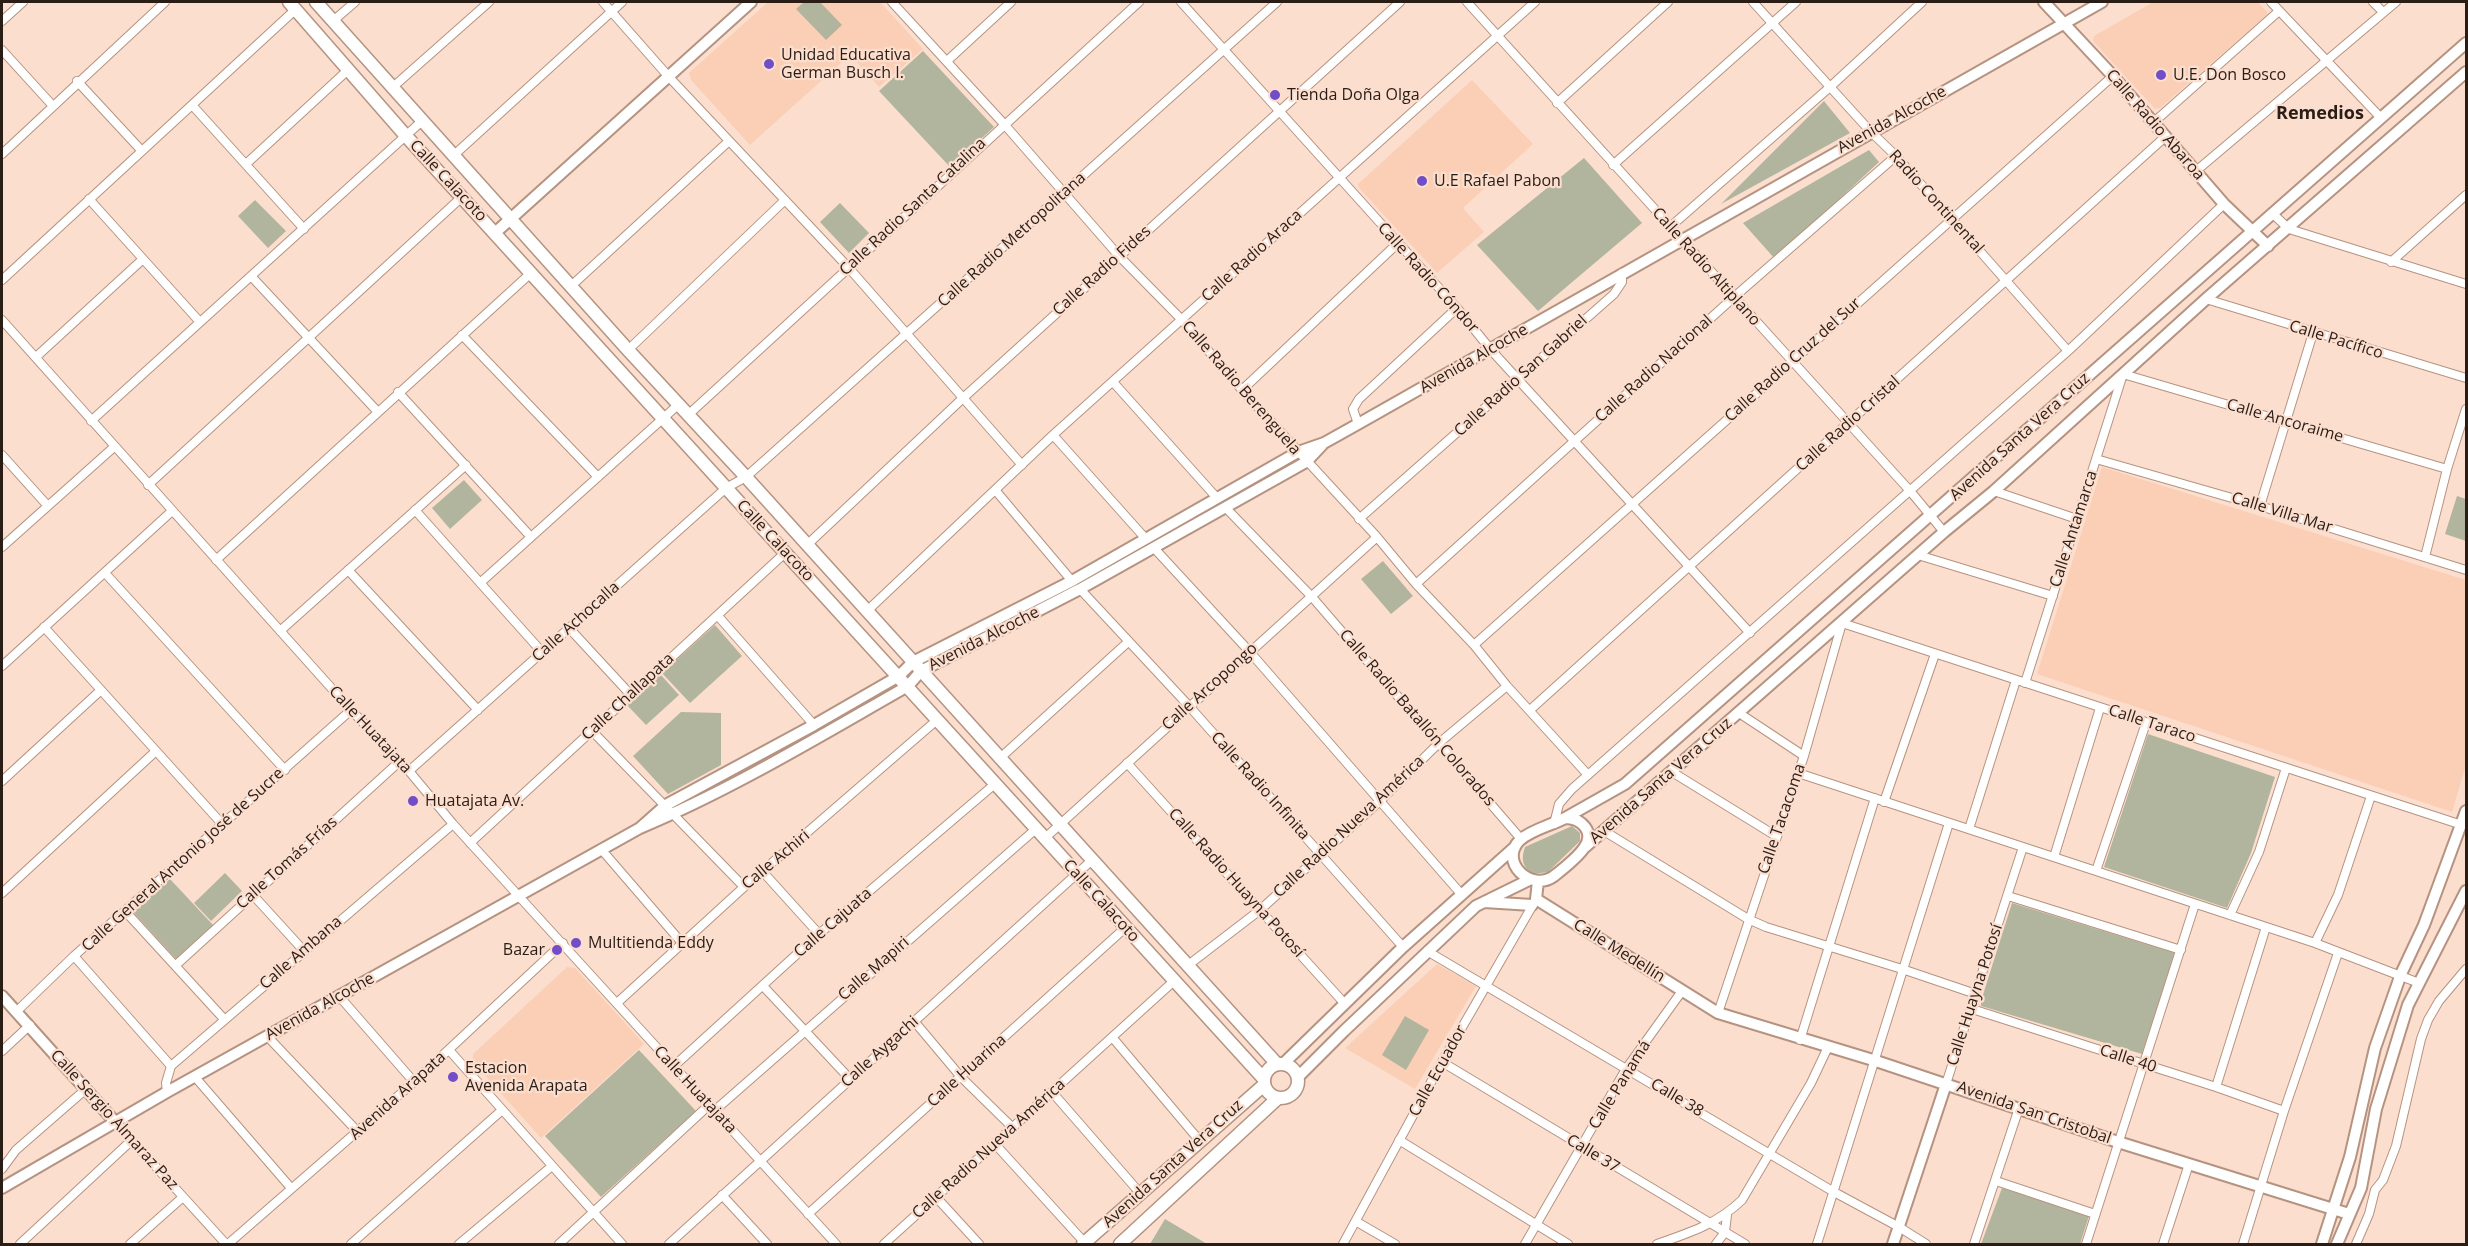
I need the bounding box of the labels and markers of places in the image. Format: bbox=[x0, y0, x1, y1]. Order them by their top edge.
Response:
place label: Unidad Educativa German Busch I. bbox=[781, 45, 911, 83]
marker: Unidad Educativa German Busch I. bbox=[762, 57, 776, 71]
place label: U.E. Don Bosco bbox=[2173, 65, 2286, 85]
marker: U.E. Don Bosco bbox=[2154, 68, 2168, 82]
place label: Tienda Doña Olga bbox=[1287, 85, 1420, 105]
marker: Tienda Doña Olga bbox=[1268, 88, 1282, 102]
place label: U.E Rafael Pabon bbox=[1434, 171, 1561, 191]
marker: U.E Rafael Pabon bbox=[1415, 174, 1429, 188]
place label: Huatajata Av. bbox=[425, 791, 524, 811]
marker: Huatajata Av. bbox=[406, 794, 420, 808]
place label: Multitienda Eddy bbox=[588, 933, 714, 953]
marker: Multitienda Eddy bbox=[569, 936, 583, 950]
place label: Bazar bbox=[503, 940, 545, 960]
marker: Bazar bbox=[550, 943, 564, 957]
place label: Estacion Avenida Arapata bbox=[465, 1058, 588, 1096]
marker: Estacion Avenida Arapata bbox=[446, 1070, 460, 1084]

